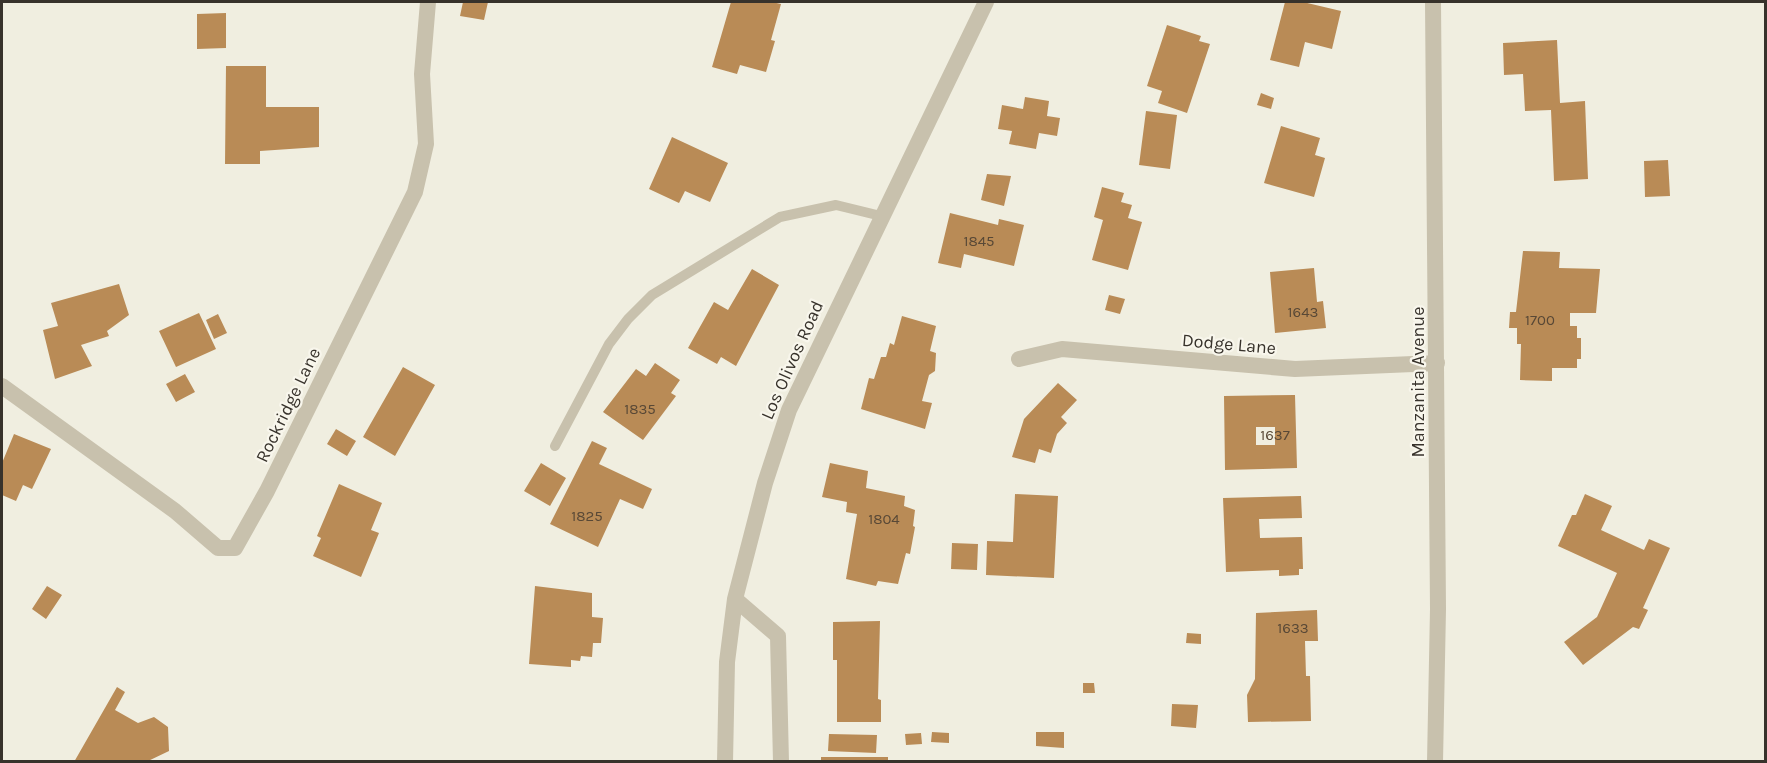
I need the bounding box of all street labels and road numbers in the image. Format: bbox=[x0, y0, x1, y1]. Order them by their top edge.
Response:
street label: Los Olivos Road bbox=[756, 297, 828, 423]
street label: Manzanita Avenue bbox=[1407, 307, 1429, 457]
street label: Dodge Lane bbox=[1181, 329, 1277, 359]
street label: Rockridge Lane bbox=[251, 344, 325, 466]

